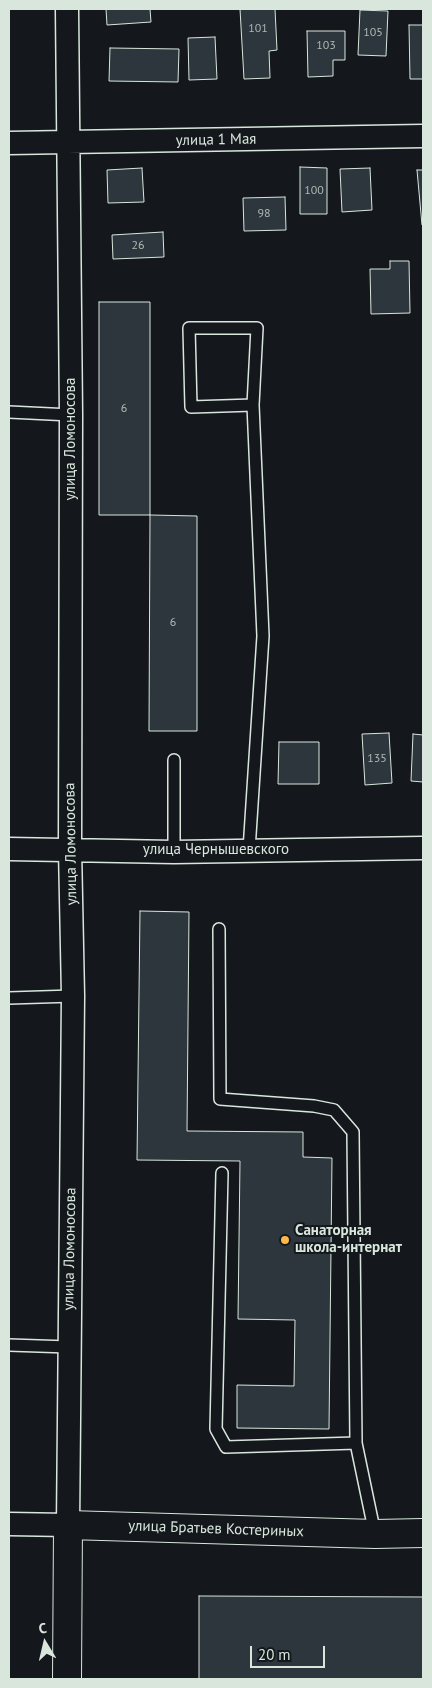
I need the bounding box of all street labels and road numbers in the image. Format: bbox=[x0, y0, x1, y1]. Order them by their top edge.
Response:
street label: улица 1 Мая bbox=[175, 130, 257, 150]
street label: улица Ломоносова bbox=[62, 378, 80, 500]
street label: улица Ломоносова bbox=[61, 782, 81, 906]
street label: улица Чернышевского bbox=[143, 841, 289, 859]
street label: улица Ломоносова bbox=[60, 1187, 80, 1311]
street label: улица Братьев Костериных bbox=[128, 1517, 304, 1541]

